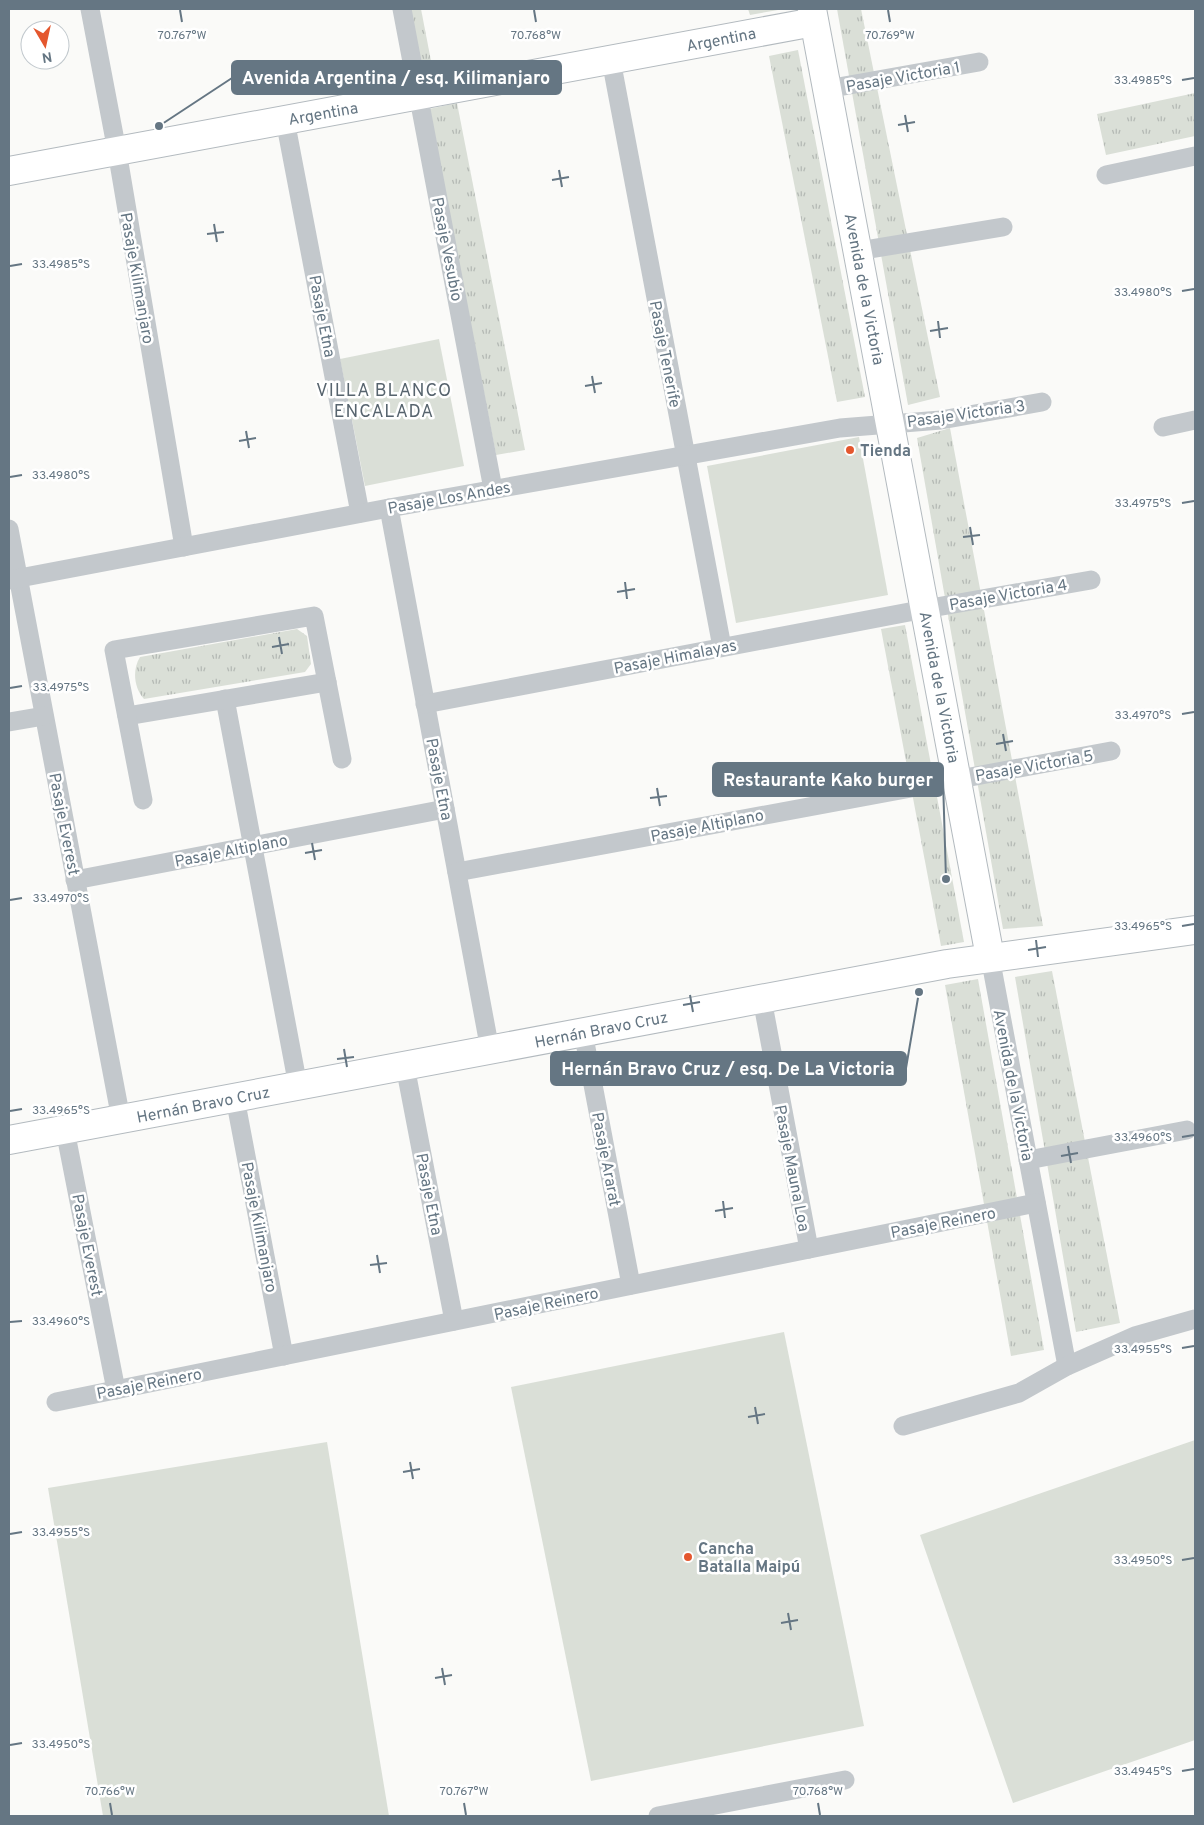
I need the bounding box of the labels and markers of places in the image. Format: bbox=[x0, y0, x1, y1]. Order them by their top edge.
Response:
callout: Avenida Argentina / esq. Kilimanjaro bbox=[232, 61, 561, 94]
place label: Tienda bbox=[860, 442, 911, 462]
marker: Tienda bbox=[844, 444, 856, 456]
callout: Restaurante Kako burger bbox=[713, 763, 943, 796]
callout: Hernán Bravo Cruz / esq. De La Victoria bbox=[551, 1052, 906, 1085]
place label: Cancha Batalla Maipú bbox=[698, 1540, 800, 1578]
marker: Cancha Batalla Maipú bbox=[682, 1551, 694, 1563]

